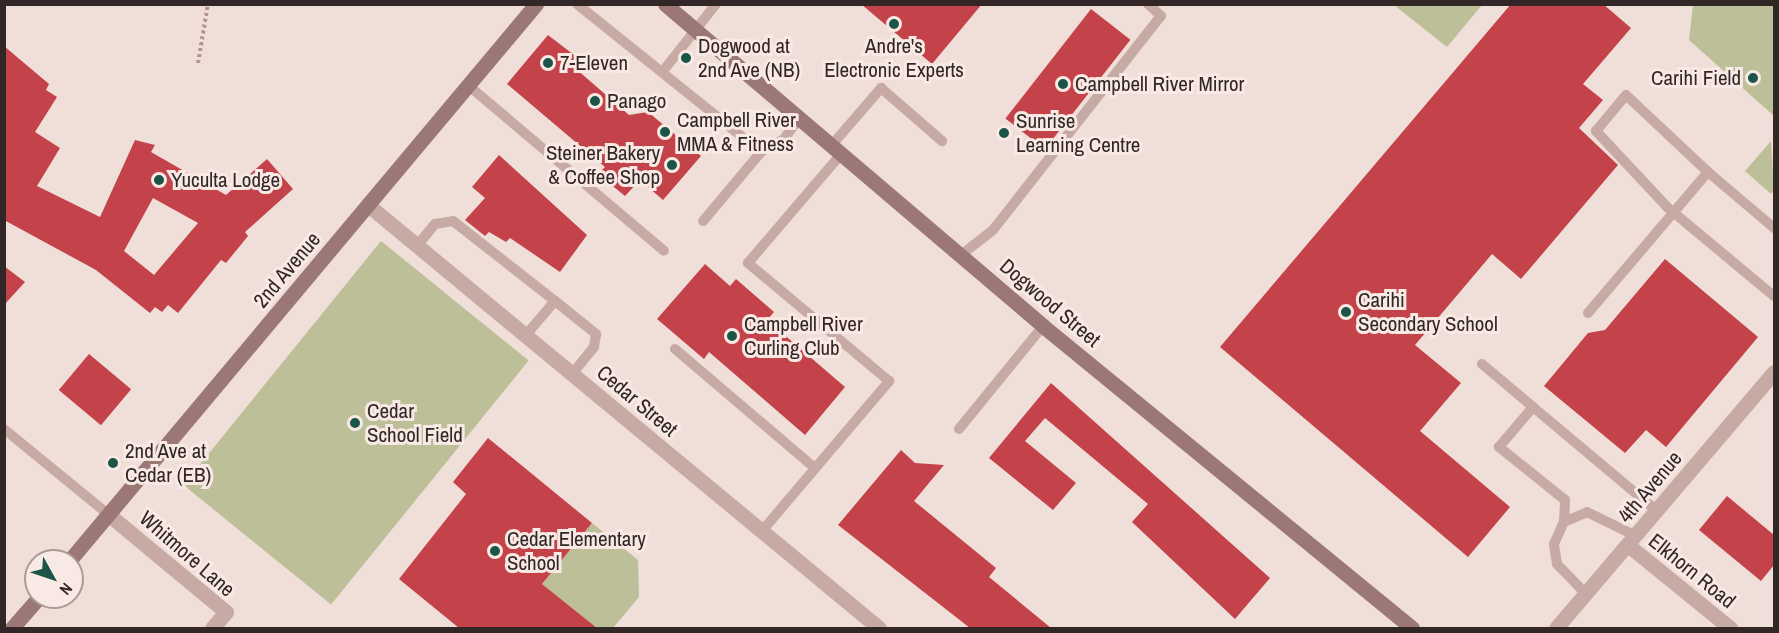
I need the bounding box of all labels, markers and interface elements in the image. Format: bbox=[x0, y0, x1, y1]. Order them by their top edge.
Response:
marker: Andre's Electronic Experts bbox=[887, 17, 901, 31]
place label: Dogwood at 2nd Ave (NB) bbox=[698, 33, 801, 83]
place label: Andre's Electronic Experts bbox=[824, 33, 964, 83]
place label: 7-Eleven bbox=[560, 50, 628, 76]
marker: Dogwood at 2nd Ave (NB) bbox=[679, 51, 693, 65]
marker: 7-Eleven bbox=[541, 56, 555, 70]
place label: Carihi Field bbox=[1651, 65, 1741, 91]
place label: Campbell River Mirror bbox=[1075, 71, 1244, 97]
marker: Carihi Field bbox=[1746, 71, 1760, 85]
marker: Campbell River Mirror bbox=[1056, 77, 1070, 91]
place label: Panago bbox=[607, 88, 666, 114]
marker: Panago bbox=[588, 94, 602, 108]
place label: Campbell River MMA & Fitness bbox=[677, 107, 796, 157]
place label: Sunrise Learning Centre bbox=[1016, 108, 1140, 158]
marker: Campbell River MMA & Fitness bbox=[658, 125, 672, 139]
marker: Sunrise Learning Centre bbox=[997, 126, 1011, 140]
place label: Steiner Bakery & Coffee Shop bbox=[546, 140, 660, 190]
marker: Steiner Bakery & Coffee Shop bbox=[665, 158, 679, 172]
place label: Yuculta Lodge bbox=[171, 167, 280, 193]
marker: Yuculta Lodge bbox=[152, 173, 166, 187]
street label: 2nd Avenue bbox=[248, 227, 326, 313]
street label: Dogwood Street bbox=[995, 254, 1105, 352]
place label: Carihi Secondary School bbox=[1358, 287, 1498, 337]
marker: Carihi Secondary School bbox=[1339, 305, 1353, 319]
place label: Campbell River Curling Club bbox=[744, 311, 863, 361]
marker: Campbell River Curling Club bbox=[725, 329, 739, 343]
street label: Cedar Street bbox=[592, 360, 682, 442]
place label: Cedar School Field bbox=[367, 398, 463, 448]
marker: Cedar School Field bbox=[348, 416, 362, 430]
place label: 2nd Ave at Cedar (EB) bbox=[125, 438, 211, 488]
street label: 4th Avenue bbox=[1612, 446, 1688, 528]
marker: 2nd Ave at Cedar (EB) bbox=[106, 456, 120, 470]
street label: Whitmore Lane bbox=[134, 506, 240, 602]
place label: Cedar Elementary School bbox=[507, 526, 646, 576]
street label: Elkhorn Road bbox=[1644, 528, 1740, 614]
marker: Cedar Elementary School bbox=[488, 544, 502, 558]
north arrow bbox=[24, 549, 84, 609]
text: N bbox=[55, 579, 78, 600]

